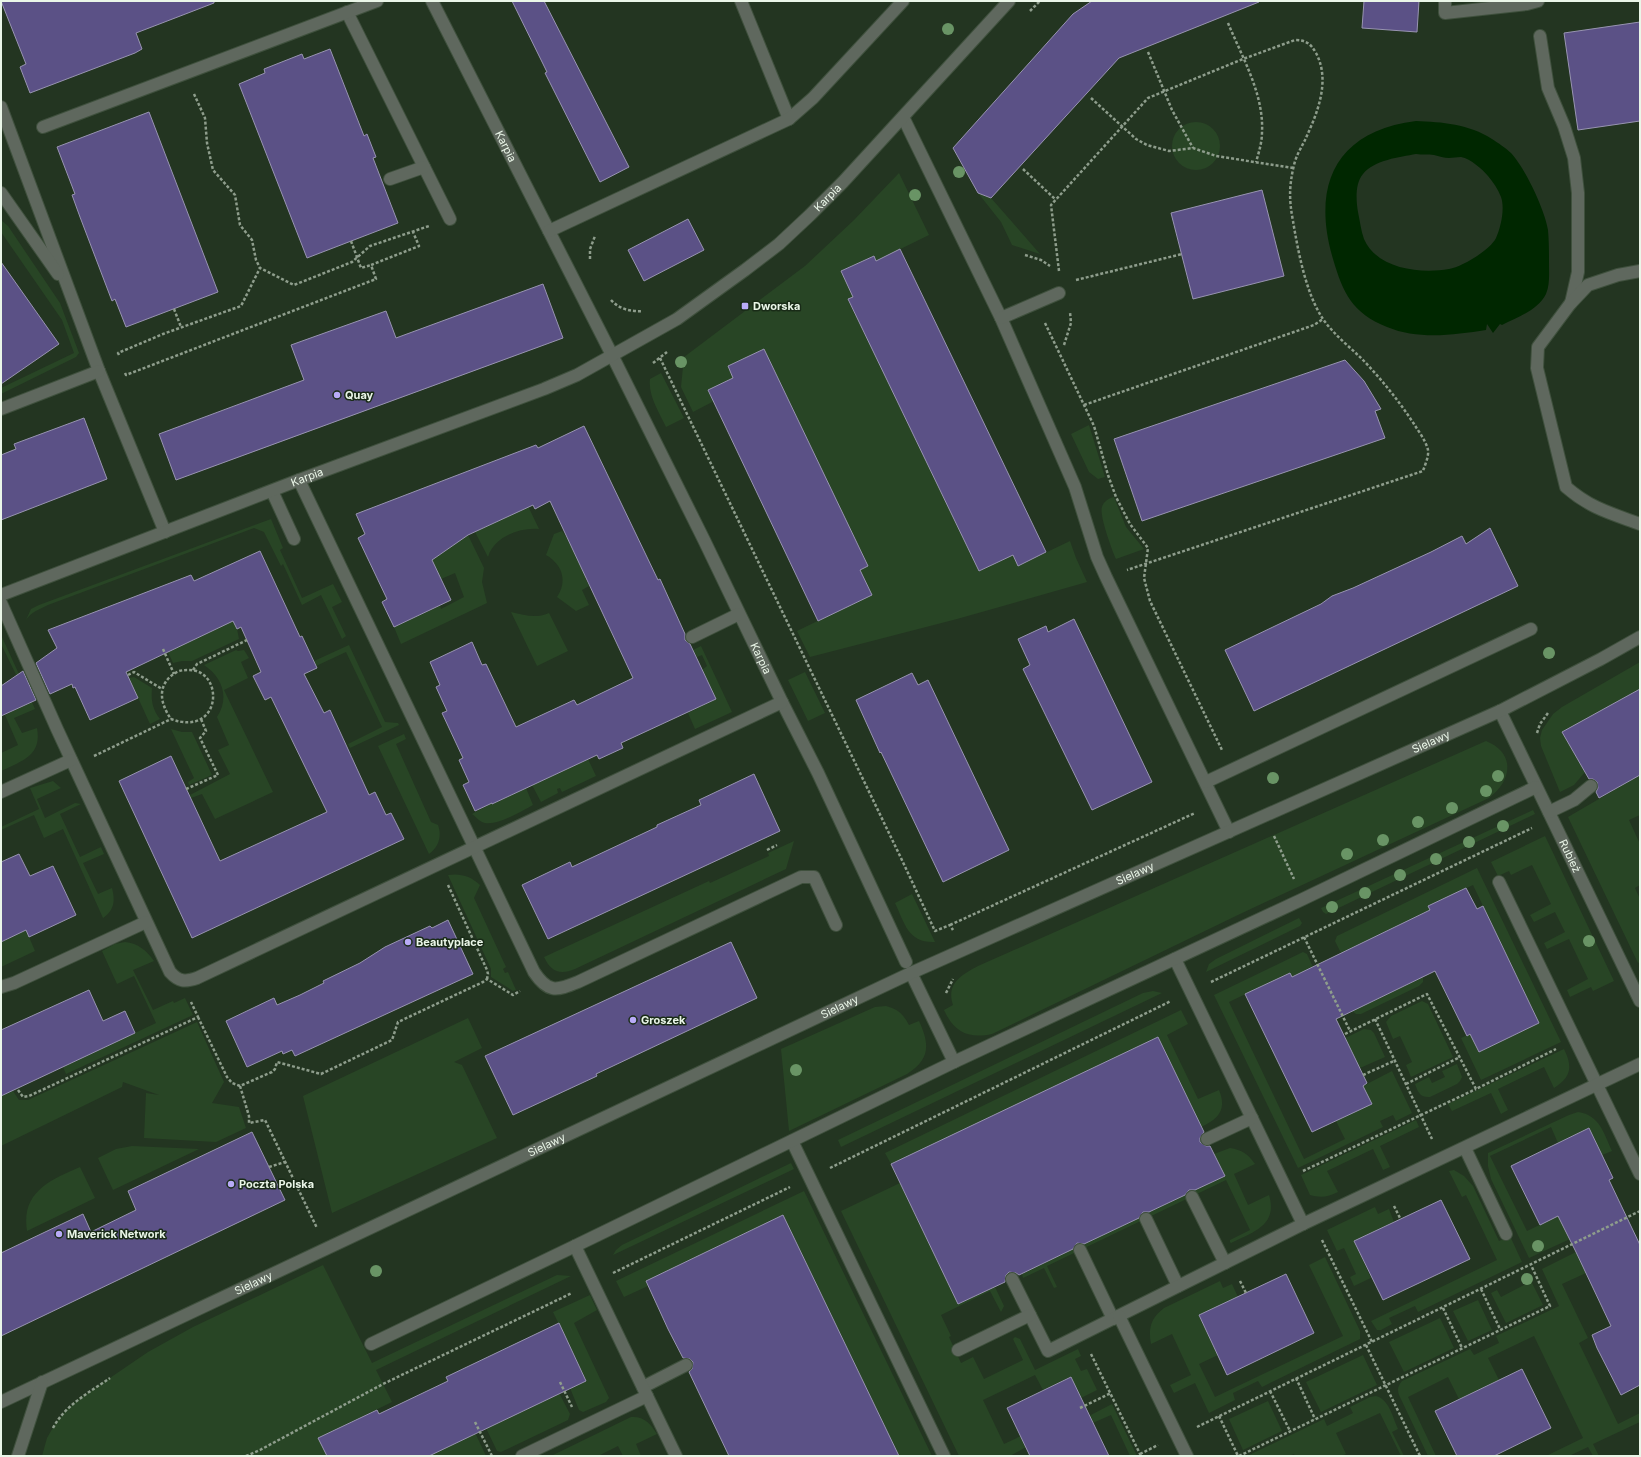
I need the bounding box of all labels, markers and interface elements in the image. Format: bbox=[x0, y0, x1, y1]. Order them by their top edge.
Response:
street label: Karpia bbox=[492, 128, 520, 164]
street label: Karpia bbox=[811, 181, 844, 214]
place label: Dworska bbox=[753, 299, 800, 313]
marker: Dworska bbox=[740, 301, 750, 311]
place label: Quay bbox=[345, 388, 374, 402]
marker: Quay bbox=[332, 390, 342, 400]
street label: Karpia bbox=[289, 465, 325, 489]
street label: Karpia bbox=[747, 640, 775, 676]
street label: Sielawy bbox=[1410, 727, 1452, 756]
street label: Rubież bbox=[1556, 837, 1584, 875]
street label: Sielawy bbox=[1114, 859, 1156, 888]
place label: Beautyplace bbox=[416, 935, 484, 949]
marker: Beautyplace bbox=[403, 937, 413, 947]
street label: Sielawy bbox=[818, 992, 861, 1022]
place label: Groszek bbox=[641, 1013, 686, 1027]
marker: Groszek bbox=[628, 1015, 638, 1025]
street label: Sielawy bbox=[525, 1130, 568, 1160]
place label: Poczta Polska bbox=[239, 1177, 314, 1191]
marker: Poczta Polska bbox=[226, 1179, 236, 1189]
place label: Maverick Network bbox=[67, 1227, 166, 1241]
marker: Maverick Network bbox=[54, 1229, 64, 1239]
street label: Sielawy bbox=[232, 1268, 275, 1298]

